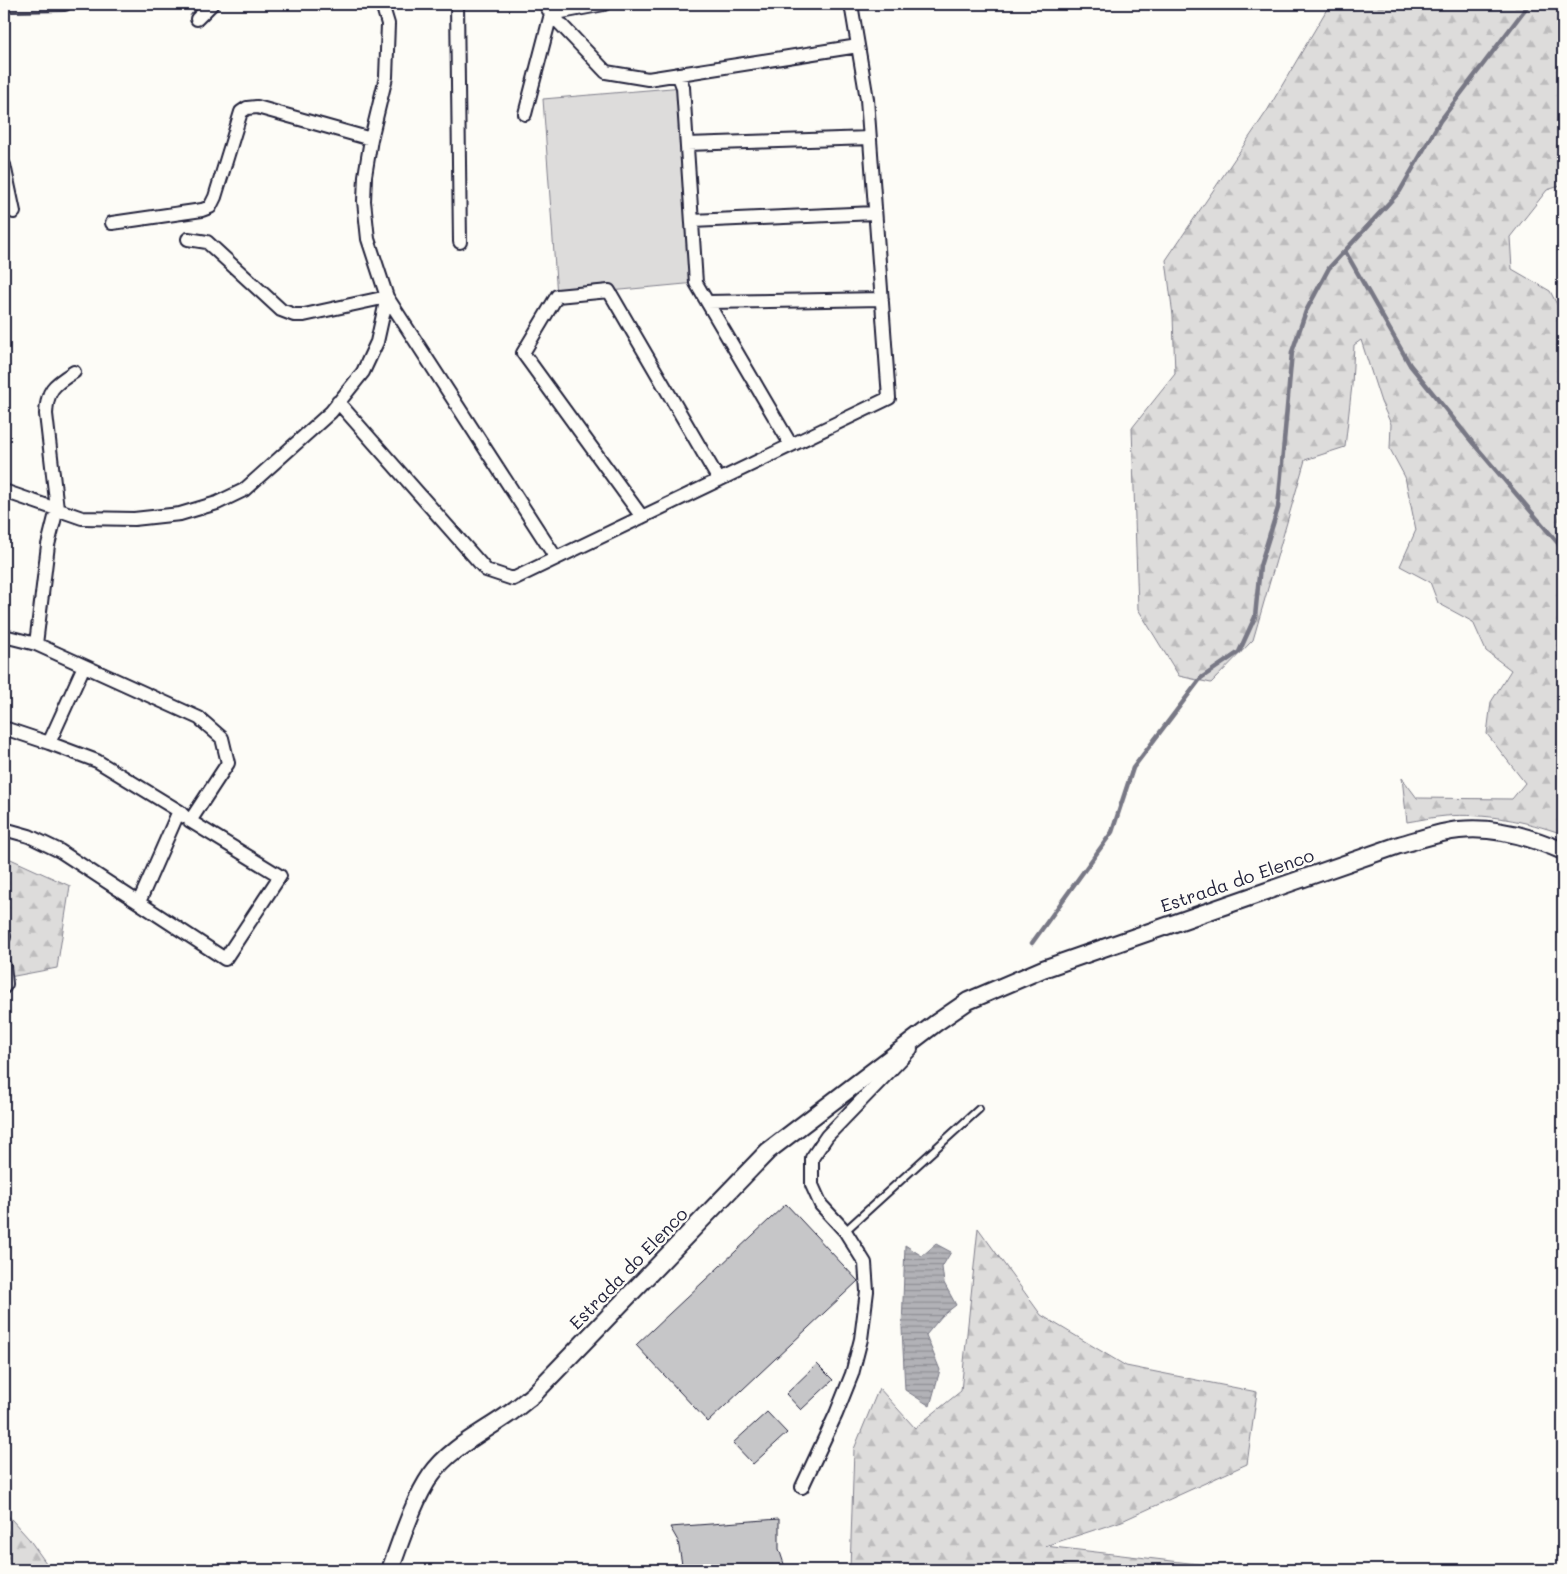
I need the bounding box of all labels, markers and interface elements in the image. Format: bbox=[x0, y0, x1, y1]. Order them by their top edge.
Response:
street label: Estrada do Elenco bbox=[1157, 842, 1317, 918]
street label: Estrada do Elenco bbox=[564, 1202, 693, 1334]

